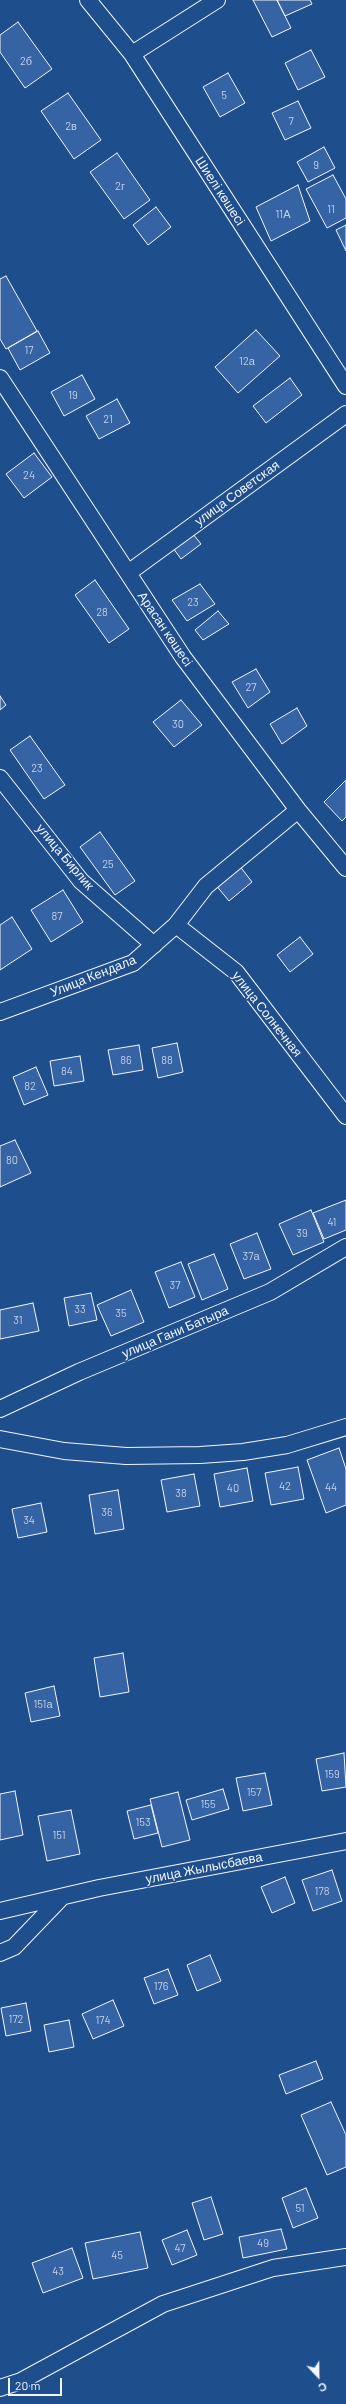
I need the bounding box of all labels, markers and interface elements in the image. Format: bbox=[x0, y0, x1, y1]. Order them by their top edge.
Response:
house number: 2б bbox=[20, 54, 32, 68]
house number: 5 bbox=[221, 88, 227, 102]
house number: 7 bbox=[288, 114, 294, 128]
house number: 2в bbox=[65, 119, 77, 133]
street label: Шиелі көшесі bbox=[192, 154, 248, 228]
house number: 9 bbox=[313, 158, 319, 172]
house number: 2г bbox=[115, 179, 125, 193]
house number: 11 bbox=[327, 202, 335, 216]
house number: 11А bbox=[275, 207, 291, 221]
house number: 17 bbox=[24, 343, 34, 357]
house number: 12а bbox=[239, 354, 255, 368]
house number: 19 bbox=[68, 388, 78, 402]
house number: 21 bbox=[103, 412, 113, 426]
street label: улица Советская bbox=[192, 457, 282, 529]
house number: 24 bbox=[23, 468, 35, 482]
street label: Арасан көшесі bbox=[134, 589, 196, 669]
house number: 23 bbox=[187, 595, 199, 609]
house number: 28 bbox=[96, 605, 108, 619]
house number: 27 bbox=[245, 680, 257, 694]
house number: 30 bbox=[172, 717, 184, 731]
house number: 23 bbox=[31, 761, 43, 775]
street label: улица Бирлик bbox=[33, 821, 97, 893]
house number: 25 bbox=[102, 857, 114, 871]
house number: 87 bbox=[52, 909, 62, 923]
street label: Улица Кендала bbox=[48, 952, 138, 1000]
street label: улица Солнечная bbox=[229, 968, 305, 1060]
house number: 86 bbox=[120, 1053, 132, 1067]
house number: 88 bbox=[161, 1053, 173, 1067]
house number: 84 bbox=[61, 1064, 73, 1078]
house number: 82 bbox=[24, 1079, 36, 1093]
house number: 80 bbox=[6, 1153, 18, 1167]
house number: 41 bbox=[328, 1215, 336, 1229]
house number: 39 bbox=[296, 1226, 308, 1240]
house number: 37а bbox=[243, 1249, 259, 1263]
house number: 37 bbox=[170, 1278, 180, 1292]
house number: 33 bbox=[74, 1302, 86, 1316]
street label: улица Гани Батыра bbox=[119, 1303, 231, 1361]
house number: 35 bbox=[115, 1306, 127, 1320]
house number: 31 bbox=[13, 1313, 23, 1327]
house number: 42 bbox=[279, 1479, 291, 1493]
house number: 44 bbox=[325, 1480, 337, 1494]
house number: 40 bbox=[227, 1481, 239, 1495]
house number: 38 bbox=[175, 1486, 187, 1500]
house number: 36 bbox=[101, 1505, 113, 1519]
house number: 34 bbox=[23, 1513, 35, 1527]
house number: 151а bbox=[33, 1697, 53, 1711]
house number: 159 bbox=[324, 1767, 340, 1781]
house number: 157 bbox=[247, 1785, 261, 1799]
house number: 155 bbox=[200, 1797, 216, 1811]
house number: 153 bbox=[135, 1815, 151, 1829]
house number: 151 bbox=[52, 1828, 66, 1842]
street label: улица Жылысбаева bbox=[144, 1849, 264, 1887]
house number: 178 bbox=[315, 1884, 329, 1898]
house number: 176 bbox=[154, 1979, 168, 1993]
house number: 172 bbox=[9, 2012, 23, 2026]
house number: 174 bbox=[95, 2013, 111, 2027]
house number: 51 bbox=[295, 2201, 305, 2215]
house number: 49 bbox=[257, 2236, 269, 2250]
house number: 47 bbox=[175, 2241, 185, 2255]
house number: 45 bbox=[111, 2248, 123, 2262]
house number: 43 bbox=[52, 2264, 64, 2278]
north arrow bbox=[298, 2356, 338, 2396]
scale bar bbox=[10, 2370, 64, 2396]
text: 20 m bbox=[15, 2378, 41, 2392]
text: С bbox=[317, 2380, 329, 2395]

